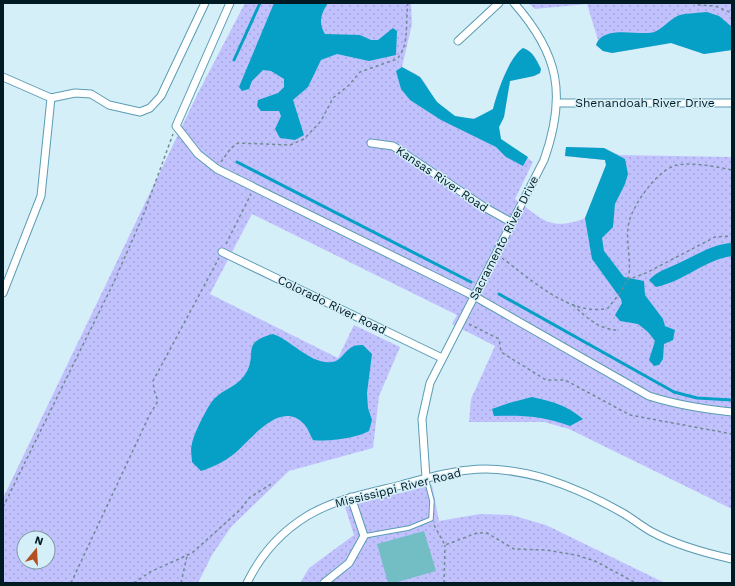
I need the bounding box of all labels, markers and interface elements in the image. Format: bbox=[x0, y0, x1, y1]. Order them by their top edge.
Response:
street label: Shenandoah River Drive bbox=[575, 96, 715, 110]
street label: Kansas River Road bbox=[393, 143, 491, 215]
street label: Sacramento River Drive bbox=[467, 174, 541, 302]
street label: Colorado River Road bbox=[275, 273, 389, 337]
street label: Mississippi River Road bbox=[333, 466, 463, 510]
north arrow bbox=[16, 530, 56, 570]
text: N bbox=[33, 534, 45, 548]

